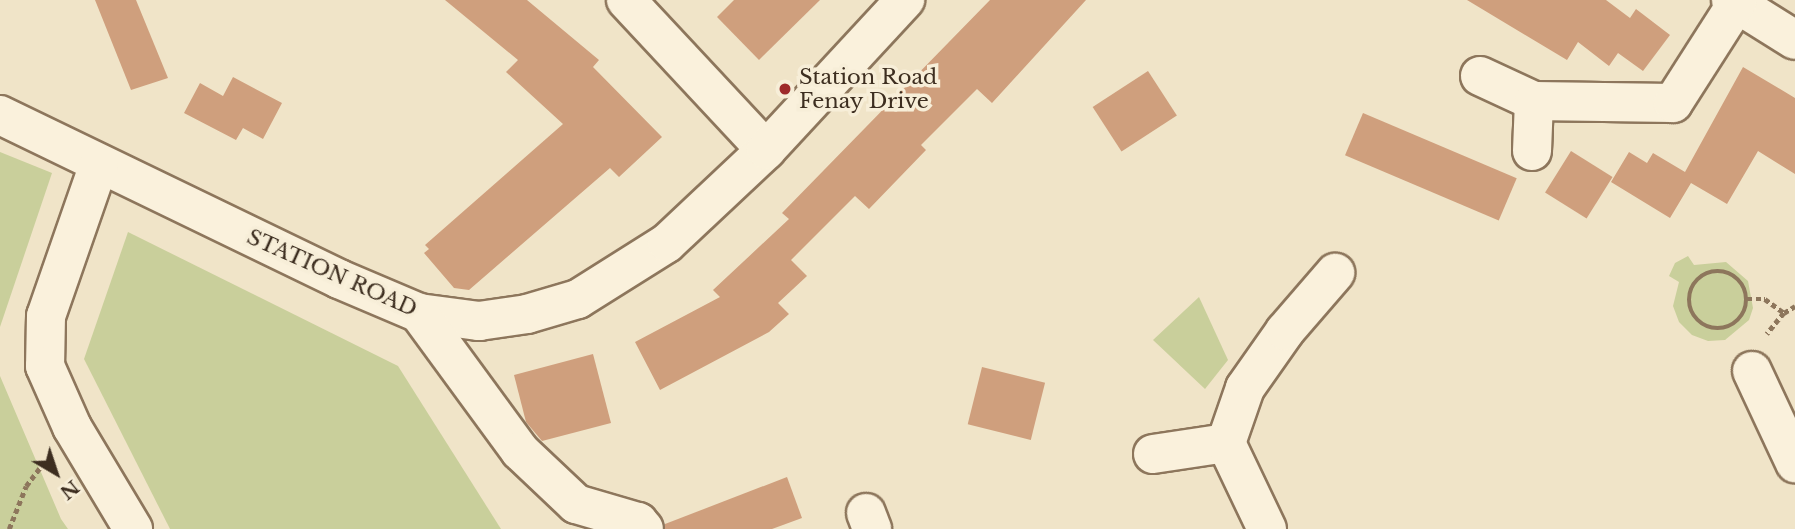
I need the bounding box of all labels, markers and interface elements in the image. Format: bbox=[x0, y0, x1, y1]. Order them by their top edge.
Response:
place label: Station Road Fenay Drive bbox=[799, 64, 937, 114]
marker: Station Road Fenay Drive bbox=[777, 81, 793, 97]
street label: STATION ROAD bbox=[243, 224, 421, 322]
north arrow bbox=[21, 438, 91, 508]
text: N bbox=[55, 475, 84, 504]

